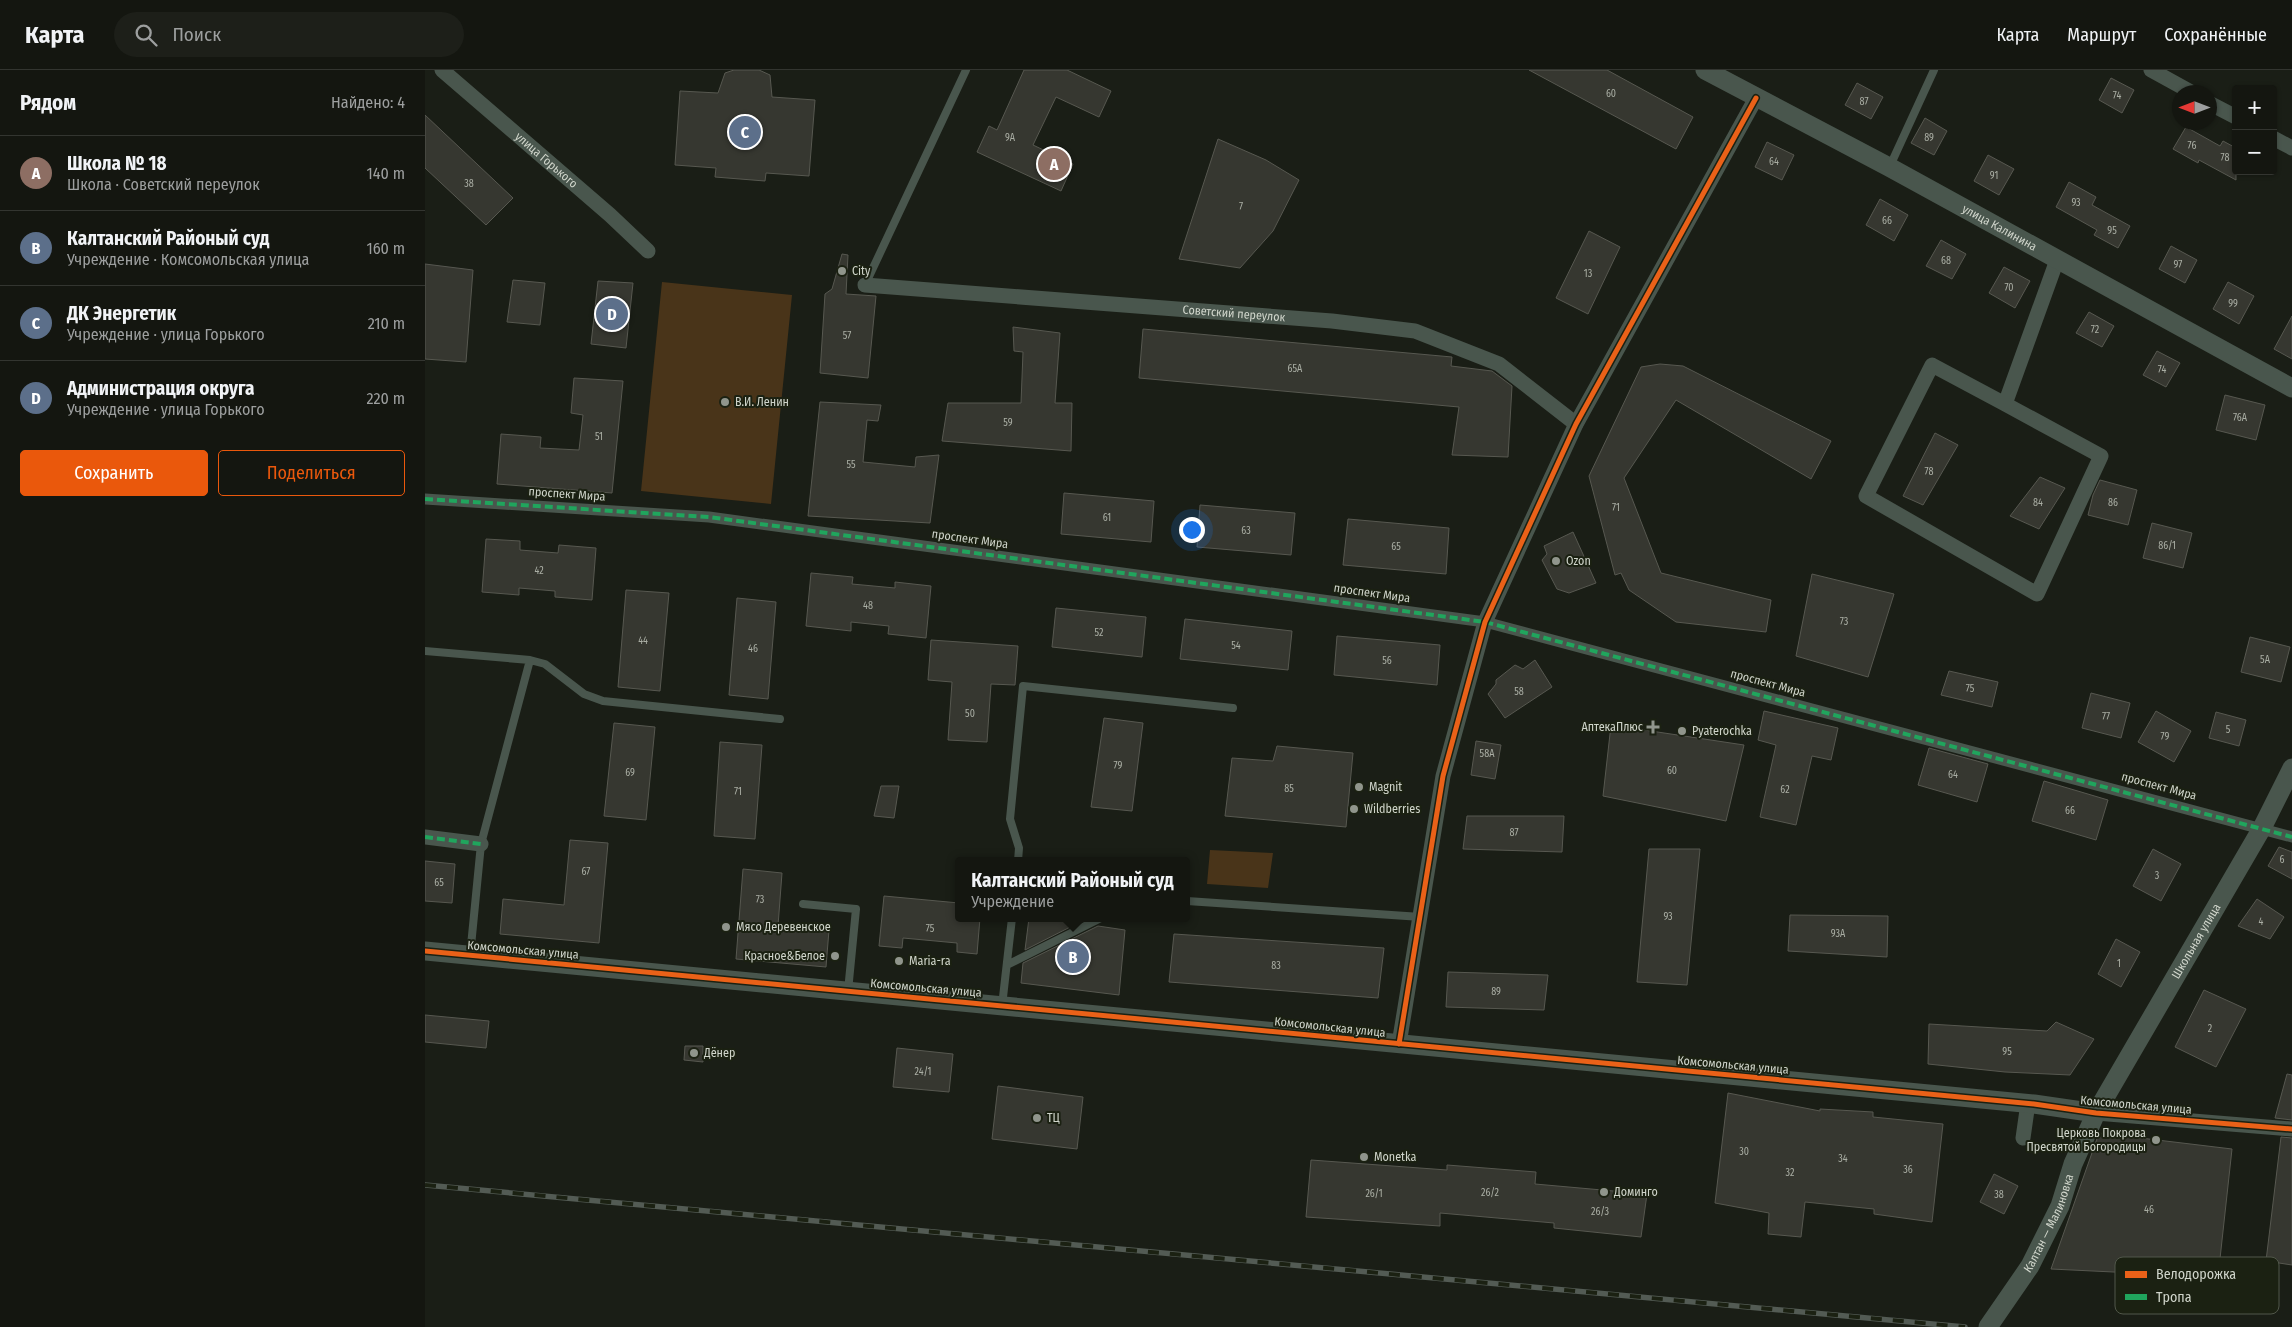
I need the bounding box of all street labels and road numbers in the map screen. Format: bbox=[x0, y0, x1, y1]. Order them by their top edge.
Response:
street label: улица Горького bbox=[512, 129, 581, 191]
street label: улица Калинина bbox=[1960, 202, 2039, 254]
street label: Советский переулок bbox=[1182, 303, 1286, 324]
street label: проспект Мира bbox=[528, 484, 606, 504]
street label: проспект Мира bbox=[931, 527, 1009, 551]
street label: проспект Мира bbox=[1333, 581, 1411, 605]
street label: проспект Мира bbox=[1729, 666, 1807, 700]
street label: проспект Мира bbox=[2120, 769, 2198, 803]
street label: Школьная улица bbox=[2169, 901, 2224, 981]
street label: Комсомольская улица bbox=[467, 938, 579, 962]
street label: Комсомольская улица bbox=[870, 976, 982, 1000]
street label: Комсомольская улица bbox=[1274, 1014, 1386, 1040]
street label: Комсомольская улица bbox=[1677, 1053, 1789, 1077]
street label: Комсомольская улица bbox=[2080, 1093, 2192, 1117]
street label: Калтан — Малиновка bbox=[2021, 1172, 2077, 1275]

